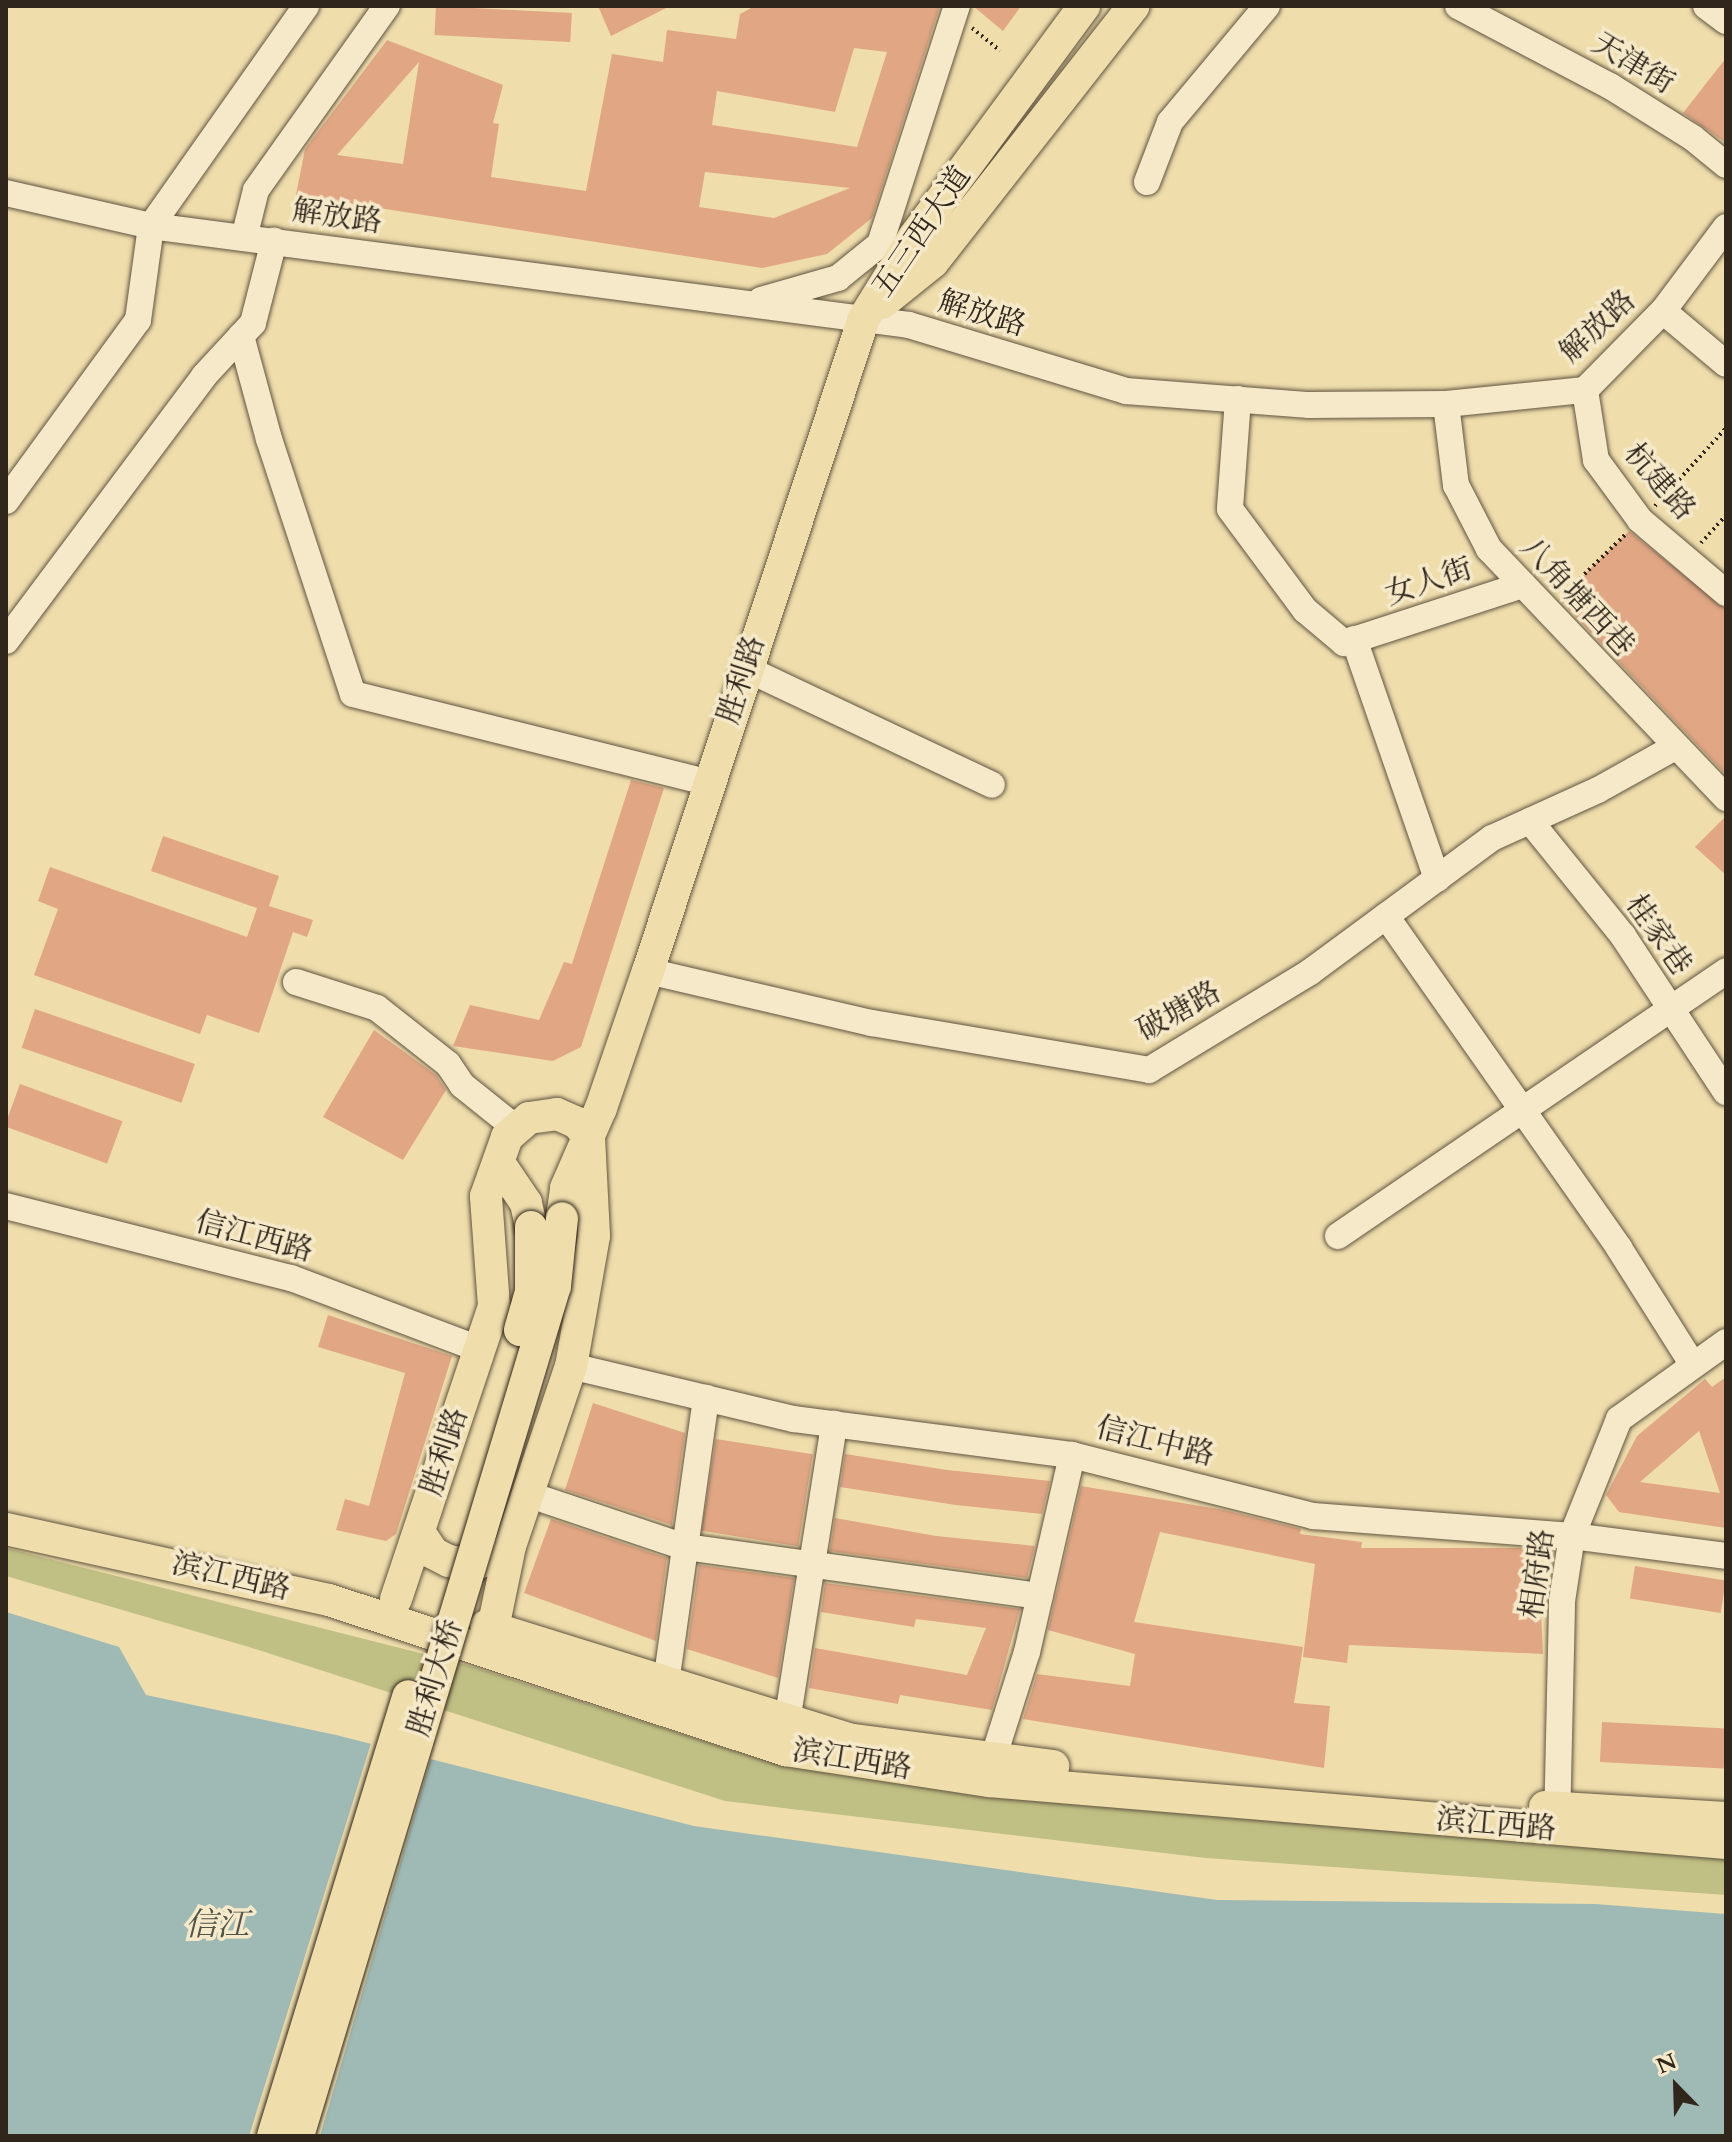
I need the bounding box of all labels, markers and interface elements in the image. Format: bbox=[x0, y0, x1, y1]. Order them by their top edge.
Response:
street label: 天津街 bbox=[1585, 25, 1681, 103]
street label: 五三西大道 bbox=[865, 160, 979, 304]
street label: 解放路 bbox=[290, 193, 384, 241]
street label: 解放路 bbox=[1553, 283, 1643, 371]
street label: 解放路 bbox=[934, 284, 1030, 344]
street label: 杭建路 bbox=[1616, 436, 1702, 528]
street label: 八角塘西巷 bbox=[1513, 530, 1641, 664]
street label: 女人街 bbox=[1381, 551, 1477, 613]
street label: 胜利路 bbox=[711, 632, 773, 728]
street label: 桂家巷 bbox=[1617, 888, 1699, 982]
street label: 破塘路 bbox=[1131, 974, 1227, 1050]
street label: 信江西路 bbox=[191, 1204, 317, 1270]
street label: 胜利路 bbox=[414, 1404, 476, 1500]
street label: 信江中路 bbox=[1092, 1410, 1218, 1474]
street label: 相府路 bbox=[1514, 1527, 1562, 1621]
street label: 滨江西路 bbox=[168, 1546, 294, 1608]
street label: 胜利大桥 bbox=[401, 1615, 471, 1741]
street label: 滨江西路 bbox=[790, 1733, 914, 1787]
street label: 滨江西路 bbox=[1435, 1802, 1557, 1848]
water label: 信江 bbox=[185, 1906, 249, 1944]
north arrow bbox=[1636, 2046, 1716, 2126]
text: N bbox=[1652, 2046, 1681, 2081]

